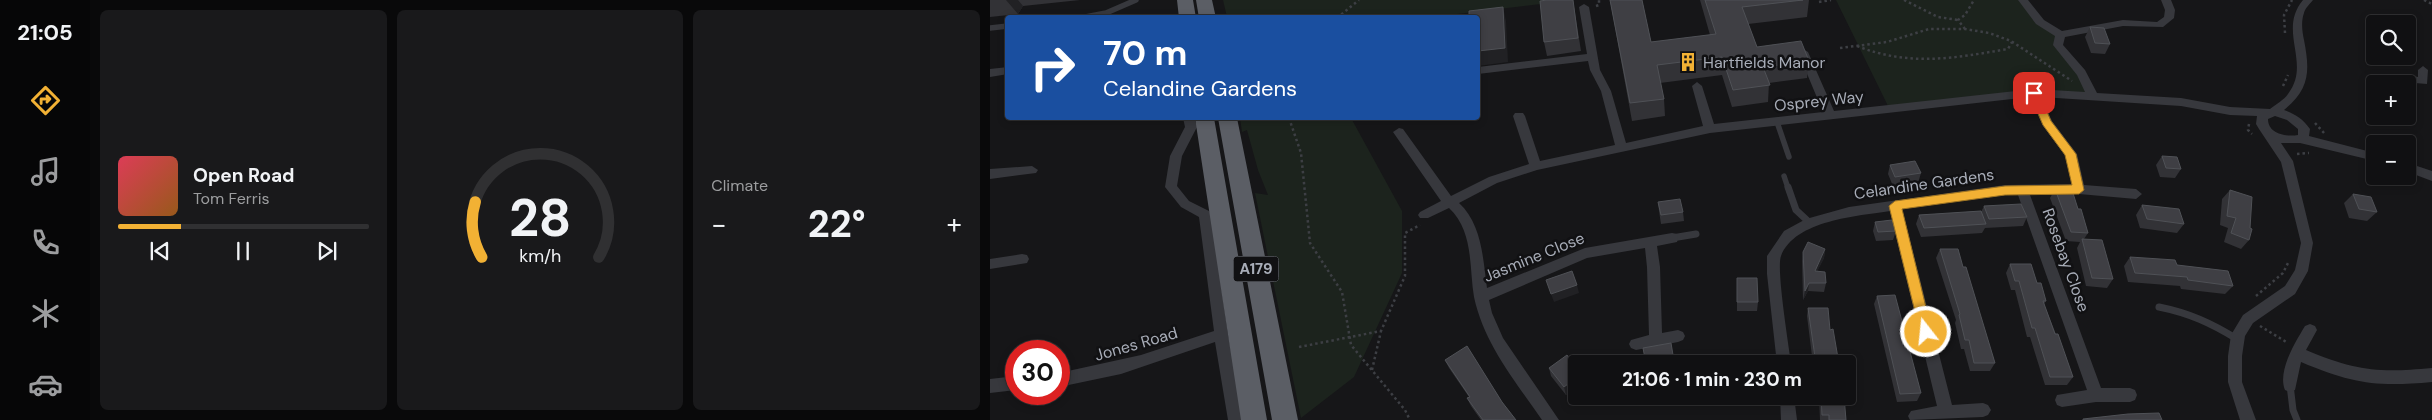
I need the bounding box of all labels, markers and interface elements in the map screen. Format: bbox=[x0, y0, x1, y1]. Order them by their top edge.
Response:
map controls bbox=[2366, 15, 2416, 185]
button: search bbox=[2366, 15, 2416, 65]
text: 21:05 bbox=[17, 18, 73, 47]
text: 70 m bbox=[1103, 30, 1187, 76]
icon: right bbox=[1020, 35, 1085, 100]
building icon: Hartfields Manor bbox=[1677, 51, 1699, 73]
place label: Hartfields Manor bbox=[1703, 52, 1826, 73]
pin bbox=[2013, 72, 2055, 114]
text: Celandine Gardens bbox=[1103, 74, 1297, 103]
button: + bbox=[2366, 75, 2416, 125]
icon: arrive bbox=[2020, 79, 2048, 107]
icon: directions bbox=[28, 83, 63, 118]
street label: Osprey Way bbox=[1773, 86, 1865, 116]
button: − bbox=[2366, 135, 2416, 185]
icon: music bbox=[28, 154, 63, 189]
text: Open Road bbox=[193, 163, 295, 188]
street label: Celandine Gardens bbox=[1853, 164, 1995, 204]
text: Climate bbox=[711, 175, 768, 196]
text: 28 bbox=[509, 184, 571, 252]
text: Tom Ferris bbox=[193, 188, 270, 209]
text: 22° bbox=[808, 199, 865, 249]
street label: Rosebay Close bbox=[2038, 205, 2094, 315]
text: − bbox=[711, 206, 727, 243]
text: + bbox=[947, 206, 962, 243]
icon: phone bbox=[28, 225, 63, 260]
street label: Jasmine Close bbox=[1480, 227, 1588, 287]
icon: previous bbox=[146, 237, 174, 265]
icon: pause bbox=[229, 237, 257, 265]
icon: next bbox=[313, 237, 341, 265]
text: km/h bbox=[519, 244, 561, 268]
road number: A179 bbox=[1234, 256, 1278, 282]
icon: climate bbox=[28, 296, 63, 331]
position arrow bbox=[1899, 305, 1951, 357]
street label: Jones Road bbox=[1092, 322, 1180, 366]
speed limit sign: 30 bbox=[1005, 340, 1070, 405]
icon: car bbox=[28, 367, 63, 402]
text: 21:06 · 1 min · 230 m bbox=[1622, 367, 1802, 392]

